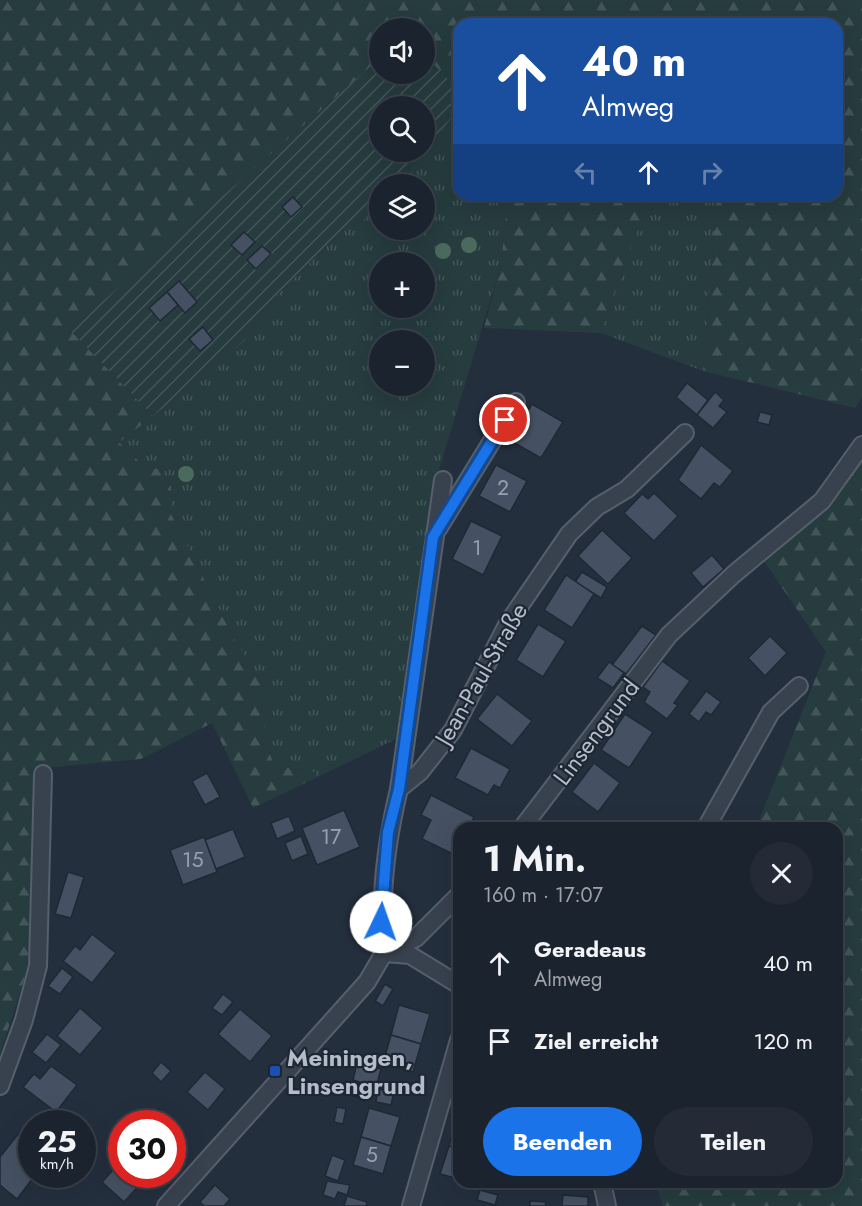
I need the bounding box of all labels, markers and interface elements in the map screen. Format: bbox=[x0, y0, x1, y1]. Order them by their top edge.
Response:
map controls bbox=[369, 18, 435, 396]
button: sound bbox=[369, 18, 435, 84]
text: 40 m bbox=[582, 31, 686, 92]
icon: ahead bbox=[483, 42, 561, 120]
text: Almweg bbox=[582, 87, 674, 126]
button: search bbox=[369, 96, 435, 162]
icon: left bbox=[569, 156, 602, 189]
icon: ahead bbox=[632, 156, 665, 189]
icon: right bbox=[695, 156, 728, 189]
button: layers bbox=[369, 174, 435, 240]
button: + bbox=[369, 252, 435, 318]
button: − bbox=[369, 330, 435, 396]
pin bbox=[479, 394, 530, 445]
icon: arrive bbox=[488, 403, 521, 436]
house number: 2 bbox=[497, 473, 509, 503]
house number: 1 bbox=[472, 533, 482, 563]
street label: Jean-Paul-Straße bbox=[425, 596, 536, 754]
street label: Linsengrund bbox=[544, 672, 648, 792]
house number: 17 bbox=[321, 822, 341, 852]
text: 1 Min. bbox=[483, 832, 586, 884]
button: close bbox=[750, 842, 813, 905]
house number: 15 bbox=[182, 845, 204, 875]
text: 160 m · 17:07 bbox=[483, 881, 603, 910]
position arrow bbox=[349, 890, 413, 954]
text: Geradeaus bbox=[534, 933, 646, 965]
icon: ahead bbox=[483, 947, 516, 980]
text: 40 m bbox=[763, 947, 813, 979]
text: Almweg bbox=[534, 965, 602, 994]
icon: arrive bbox=[483, 1025, 516, 1058]
text: Ziel erreicht bbox=[534, 1025, 658, 1057]
text: 120 m bbox=[754, 1025, 813, 1057]
place label: Meiningen, Linsengrund bbox=[287, 1040, 426, 1103]
marker: Meiningen, Linsengrund bbox=[268, 1064, 282, 1078]
button: Beenden bbox=[483, 1107, 642, 1176]
button: Teilen bbox=[654, 1107, 813, 1176]
speed limit sign: 30 bbox=[108, 1110, 186, 1188]
text: 25 bbox=[37, 1120, 77, 1163]
house number: 5 bbox=[366, 1140, 378, 1170]
text: km/h bbox=[40, 1153, 74, 1175]

